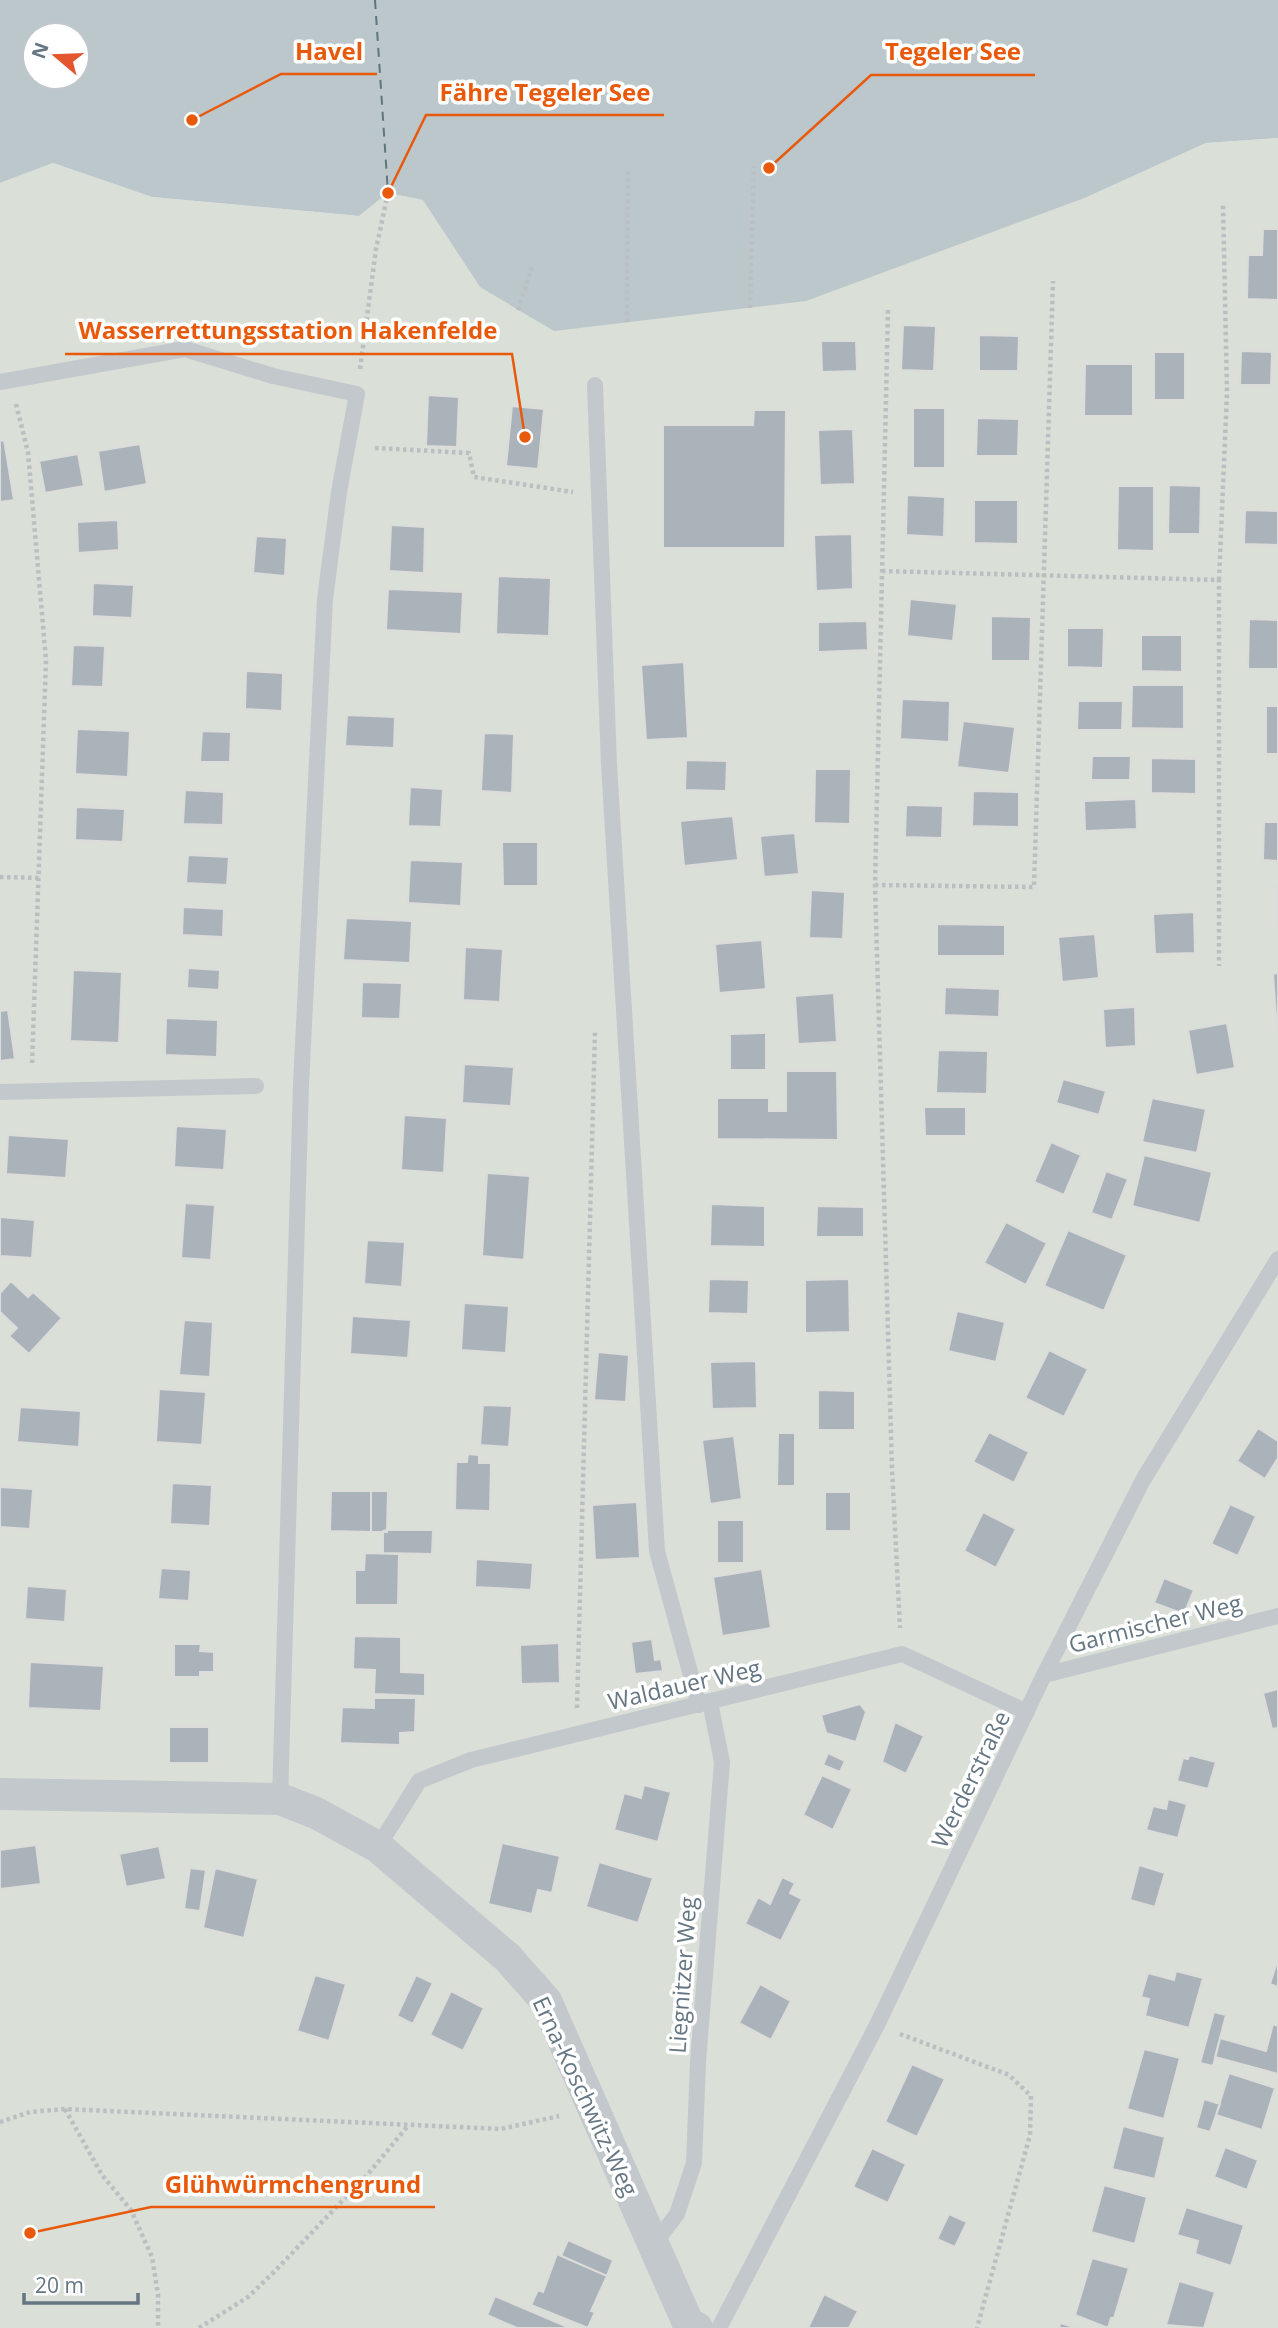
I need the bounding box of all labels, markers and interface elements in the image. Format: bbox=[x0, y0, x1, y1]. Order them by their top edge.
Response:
north arrow bbox=[21, 21, 91, 91]
callout: Havel bbox=[281, 29, 377, 74]
callout: Tegeler See bbox=[871, 30, 1035, 75]
text: Havel bbox=[295, 34, 363, 67]
text: Tegeler See bbox=[885, 34, 1021, 67]
text: N bbox=[25, 39, 55, 62]
callout: Fähre Tegeler See bbox=[426, 70, 664, 115]
text: Fähre Tegeler See bbox=[440, 75, 650, 108]
callout: Wasserrettungsstation Hakenfelde bbox=[65, 309, 512, 354]
text: Wasserrettungsstation Hakenfelde bbox=[79, 313, 497, 346]
street label: Garmischer Weg bbox=[1065, 1586, 1245, 1660]
street label: Waldauer Weg bbox=[605, 1651, 764, 1717]
street label: Werderstraße bbox=[923, 1705, 1017, 1853]
street label: Liegnitzer Weg bbox=[661, 1895, 703, 2054]
street label: Erna-Koschwitz-Weg bbox=[526, 1991, 647, 2202]
callout: Glühwürmchengrund bbox=[151, 2162, 435, 2207]
text: Glühwürmchengrund bbox=[165, 2167, 421, 2200]
scale bar bbox=[24, 2262, 138, 2306]
text: 20 m bbox=[35, 2271, 84, 2299]

